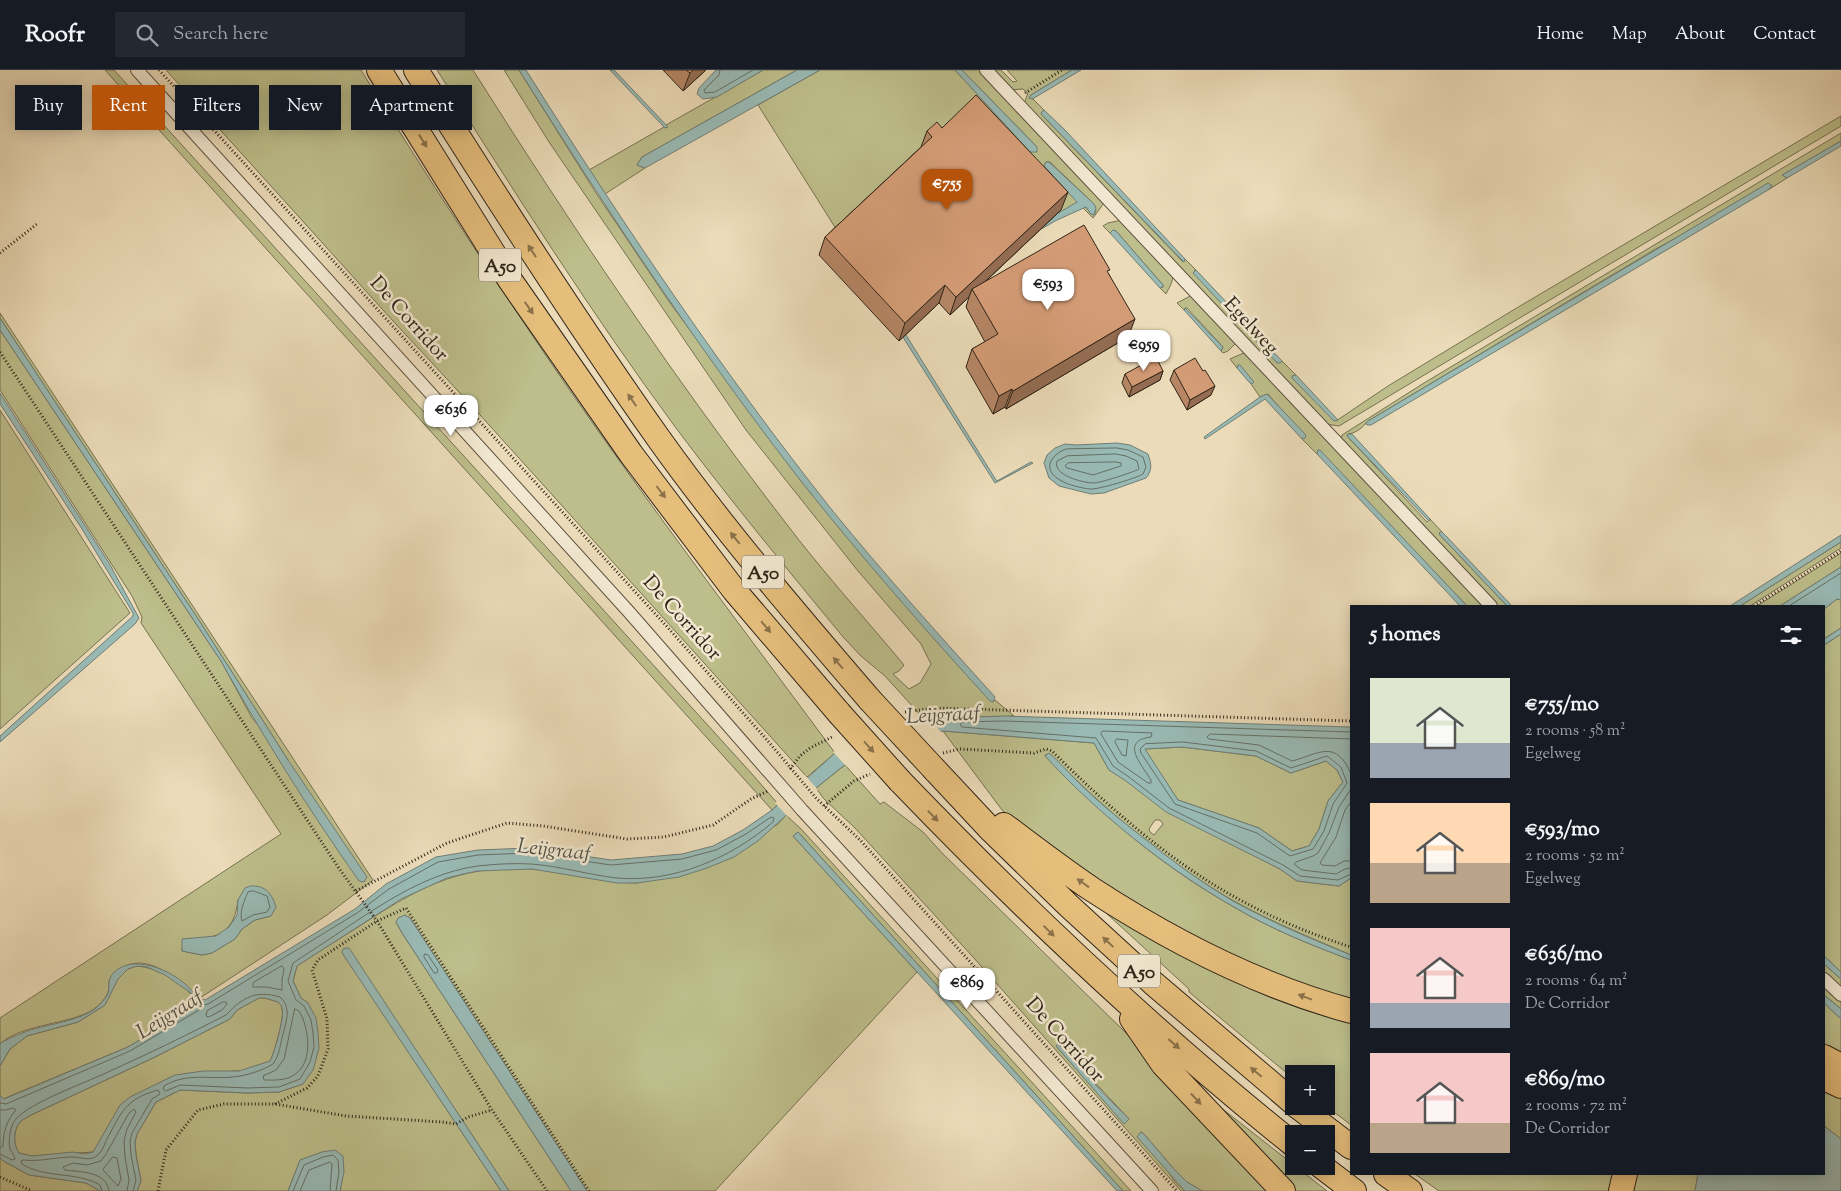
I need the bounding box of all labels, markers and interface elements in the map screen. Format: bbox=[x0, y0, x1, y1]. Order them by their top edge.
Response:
search box bbox=[115, 12, 465, 57]
text: Roofr bbox=[25, 18, 85, 52]
icon: search bbox=[133, 21, 161, 49]
text: Search here bbox=[173, 21, 268, 48]
text: Home bbox=[1537, 22, 1584, 48]
text: Map bbox=[1612, 22, 1647, 48]
text: About bbox=[1675, 22, 1725, 48]
text: Contact bbox=[1753, 22, 1816, 48]
chip: Buy bbox=[15, 85, 82, 130]
chip: Rent bbox=[92, 85, 165, 130]
chip: Filters bbox=[175, 85, 259, 130]
chip: New bbox=[269, 85, 341, 130]
chip: Apartment bbox=[351, 85, 472, 130]
one-way arrow bbox=[419, 135, 428, 148]
pin: €755 bbox=[917, 168, 977, 211]
text: €755 bbox=[933, 173, 961, 196]
one-way arrow bbox=[527, 244, 537, 257]
road number: A50 bbox=[479, 248, 521, 282]
pin: €593 bbox=[1018, 268, 1078, 311]
street label: De Corridor bbox=[362, 271, 455, 369]
text: €593 bbox=[1033, 273, 1063, 296]
street label: Egelweg bbox=[1216, 291, 1285, 362]
one-way arrow bbox=[524, 301, 534, 315]
pin: €959 bbox=[1114, 330, 1174, 372]
text: €959 bbox=[1128, 334, 1160, 357]
one-way arrow bbox=[627, 393, 637, 407]
pin: €636 bbox=[421, 394, 481, 437]
text: €636 bbox=[435, 399, 467, 422]
one-way arrow bbox=[656, 486, 666, 499]
one-way arrow bbox=[730, 532, 741, 545]
road number: A50 bbox=[742, 556, 784, 588]
street label: De Corridor bbox=[635, 570, 728, 668]
one-way arrow bbox=[760, 620, 771, 633]
text: 5 homes bbox=[1370, 620, 1440, 650]
icon: filters bbox=[1777, 621, 1805, 649]
one-way arrow bbox=[833, 657, 844, 670]
text: €755/mo bbox=[1525, 690, 1599, 720]
icon: home bbox=[1410, 698, 1470, 758]
water label: Leijgraaf bbox=[905, 699, 983, 733]
text: 2 rooms · 58 m² bbox=[1525, 720, 1625, 743]
one-way arrow bbox=[863, 741, 875, 753]
text: Egelweg bbox=[1525, 743, 1581, 766]
one-way arrow bbox=[927, 810, 939, 822]
text: €593/mo bbox=[1525, 815, 1600, 845]
icon: home bbox=[1410, 823, 1470, 883]
water label: Leijgraaf bbox=[515, 832, 595, 870]
text: 2 rooms · 52 m² bbox=[1525, 845, 1625, 868]
text: Egelweg bbox=[1525, 868, 1581, 891]
one-way arrow bbox=[1076, 878, 1090, 888]
one-way arrow bbox=[1042, 925, 1054, 937]
one-way arrow bbox=[1102, 936, 1114, 948]
text: €636/mo bbox=[1525, 940, 1603, 970]
icon: home bbox=[1410, 948, 1470, 1008]
road number: A50 bbox=[1118, 954, 1160, 988]
pin: €869 bbox=[937, 968, 997, 1010]
text: 2 rooms · 64 m² bbox=[1525, 970, 1628, 993]
text: €869 bbox=[950, 972, 984, 995]
water label: Leijgraaf bbox=[131, 982, 212, 1048]
street label: De Corridor bbox=[1018, 992, 1111, 1090]
one-way arrow bbox=[1297, 993, 1312, 1000]
text: De Corridor bbox=[1525, 993, 1610, 1016]
one-way arrow bbox=[1167, 1038, 1179, 1050]
map controls bbox=[1285, 1065, 1335, 1175]
button: + bbox=[1285, 1065, 1335, 1115]
text: €869/mo bbox=[1525, 1065, 1605, 1095]
one-way arrow bbox=[1251, 1066, 1263, 1078]
icon: home bbox=[1410, 1073, 1470, 1133]
one-way arrow bbox=[1190, 1093, 1202, 1105]
text: 2 rooms · 72 m² bbox=[1525, 1095, 1627, 1118]
text: De Corridor bbox=[1525, 1118, 1610, 1141]
button: − bbox=[1285, 1125, 1335, 1175]

